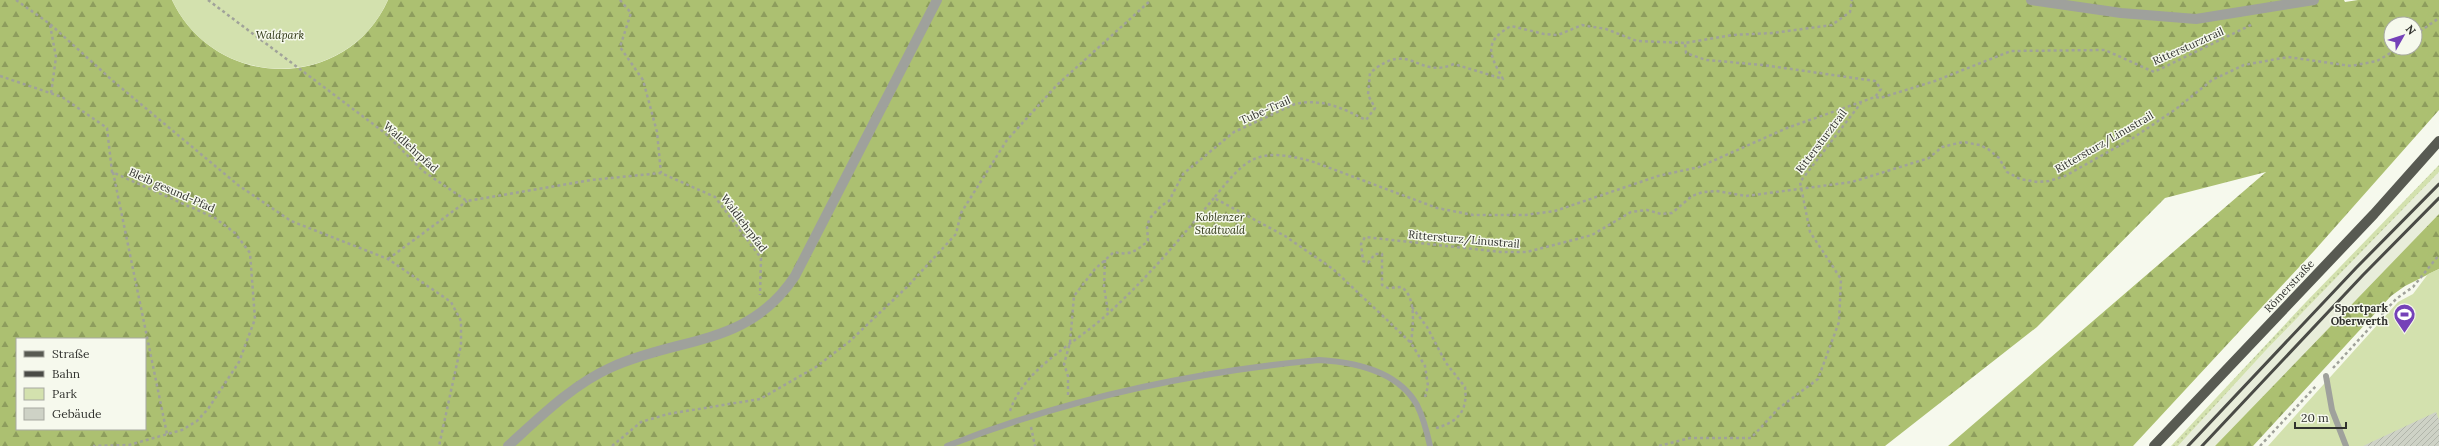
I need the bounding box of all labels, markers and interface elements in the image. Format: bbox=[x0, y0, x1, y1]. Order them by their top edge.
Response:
north arrow bbox=[2383, 16, 2423, 56]
text: N bbox=[2403, 22, 2419, 38]
street label: Rittersturztrail bbox=[2150, 24, 2226, 68]
park label: Waldpark bbox=[256, 28, 305, 42]
street label: Tube-Trail bbox=[1238, 93, 1292, 127]
street label: Rittersturztrail bbox=[1792, 106, 1850, 176]
street label: Rittersturz/Linustrail bbox=[2052, 108, 2156, 177]
street label: Waldlehrpfad bbox=[381, 119, 441, 175]
street label: Bleib gesund-Pfad bbox=[127, 165, 218, 215]
street label: Waldlehrpfad bbox=[718, 191, 770, 255]
park label: Koblenzer Stadtwald bbox=[1195, 210, 1246, 237]
street label: Rittersturz/Linustrail bbox=[1408, 227, 1520, 252]
street label: Römerstraße bbox=[2261, 257, 2317, 315]
place label: Sportpark Oberwerth bbox=[2331, 301, 2388, 328]
sports icon: Sportpark Oberwerth bbox=[2391, 301, 2417, 334]
legend bbox=[16, 338, 146, 430]
text: Straße bbox=[52, 346, 90, 361]
text: Bahn bbox=[52, 366, 80, 381]
text: Park bbox=[52, 386, 78, 401]
scale bar bbox=[2295, 404, 2346, 430]
text: Gebäude bbox=[52, 406, 102, 421]
text: 20 m bbox=[2301, 410, 2329, 425]

